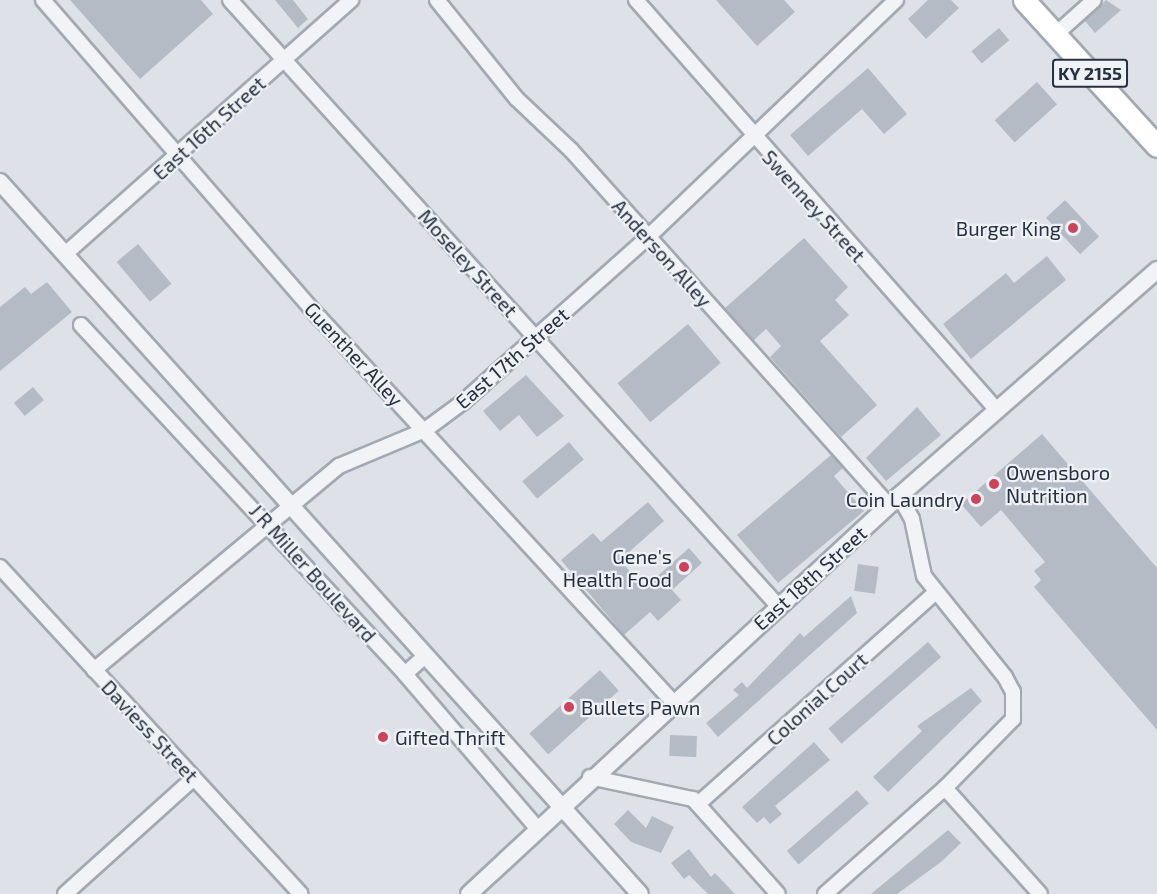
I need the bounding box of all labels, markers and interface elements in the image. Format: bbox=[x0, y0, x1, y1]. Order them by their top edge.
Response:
road number: KY 2155 bbox=[1051, 58, 1129, 88]
street label: East 16th Street bbox=[148, 71, 270, 185]
street label: Swenney Street bbox=[757, 145, 871, 267]
street label: Anderson Alley bbox=[607, 194, 717, 312]
street label: Moseley Street bbox=[413, 204, 523, 322]
place label: Burger King bbox=[955, 216, 1061, 240]
marker: Burger King bbox=[1066, 221, 1080, 235]
street label: Guenther Alley bbox=[299, 297, 409, 411]
street label: East 17th Street bbox=[451, 302, 573, 414]
place label: Owensboro Nutrition bbox=[1006, 460, 1110, 507]
marker: Owensboro Nutrition bbox=[987, 477, 1001, 491]
place label: Coin Laundry bbox=[846, 487, 964, 511]
marker: Coin Laundry bbox=[969, 492, 983, 506]
street label: J R Miller Boulevard bbox=[244, 499, 382, 647]
street label: East 18th Street bbox=[749, 521, 871, 635]
place label: Gene's Health Food bbox=[563, 544, 672, 591]
marker: Gene's Health Food bbox=[677, 560, 691, 574]
street label: Colonial Court bbox=[761, 647, 873, 751]
street label: Daviess Street bbox=[97, 675, 203, 787]
place label: Bullets Pawn bbox=[581, 695, 700, 719]
marker: Bullets Pawn bbox=[562, 700, 576, 714]
place label: Gifted Thrift bbox=[395, 725, 506, 749]
marker: Gifted Thrift bbox=[376, 730, 390, 744]

